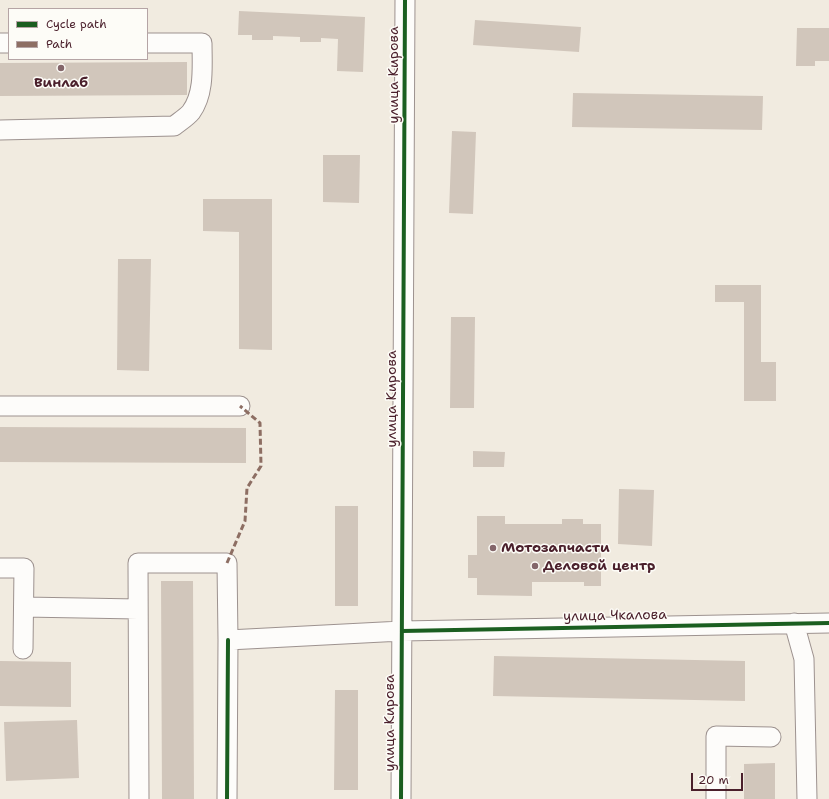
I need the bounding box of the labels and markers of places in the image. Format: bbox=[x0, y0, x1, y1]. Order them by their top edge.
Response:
marker: Винлаб bbox=[56, 63, 66, 73]
place label: Винлаб bbox=[34, 75, 88, 91]
place label: Мотозапчасти bbox=[501, 540, 610, 556]
marker: Мотозапчасти bbox=[488, 543, 498, 553]
place label: Деловой центр bbox=[543, 558, 655, 574]
marker: Деловой центр bbox=[530, 561, 540, 571]

